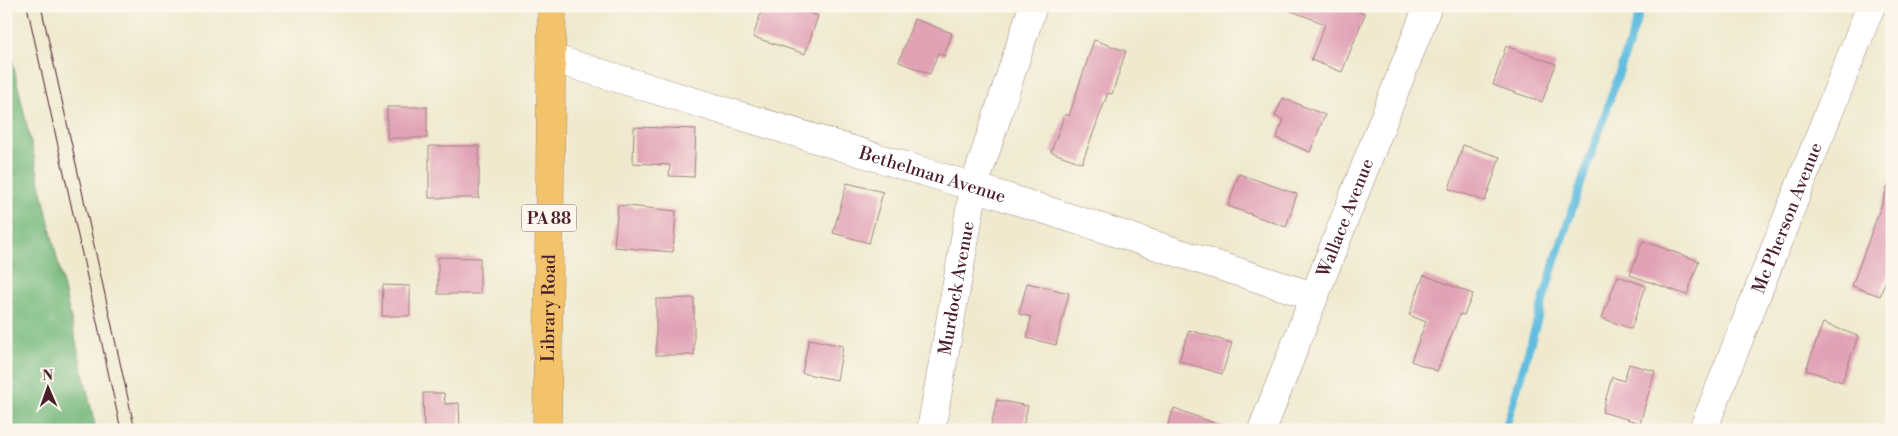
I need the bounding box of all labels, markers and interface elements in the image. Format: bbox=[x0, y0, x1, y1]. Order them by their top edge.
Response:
street label: Mc Pherson Avenue bbox=[1747, 139, 1828, 297]
street label: Bethelman Avenue bbox=[855, 141, 1009, 208]
street label: Wallace Avenue bbox=[1312, 155, 1379, 281]
road number: PA 88 bbox=[522, 204, 576, 232]
street label: Murdock Avenue bbox=[933, 219, 980, 357]
street label: Library Road bbox=[537, 253, 561, 362]
north arrow bbox=[22, 364, 72, 414]
text: N bbox=[42, 367, 53, 385]

